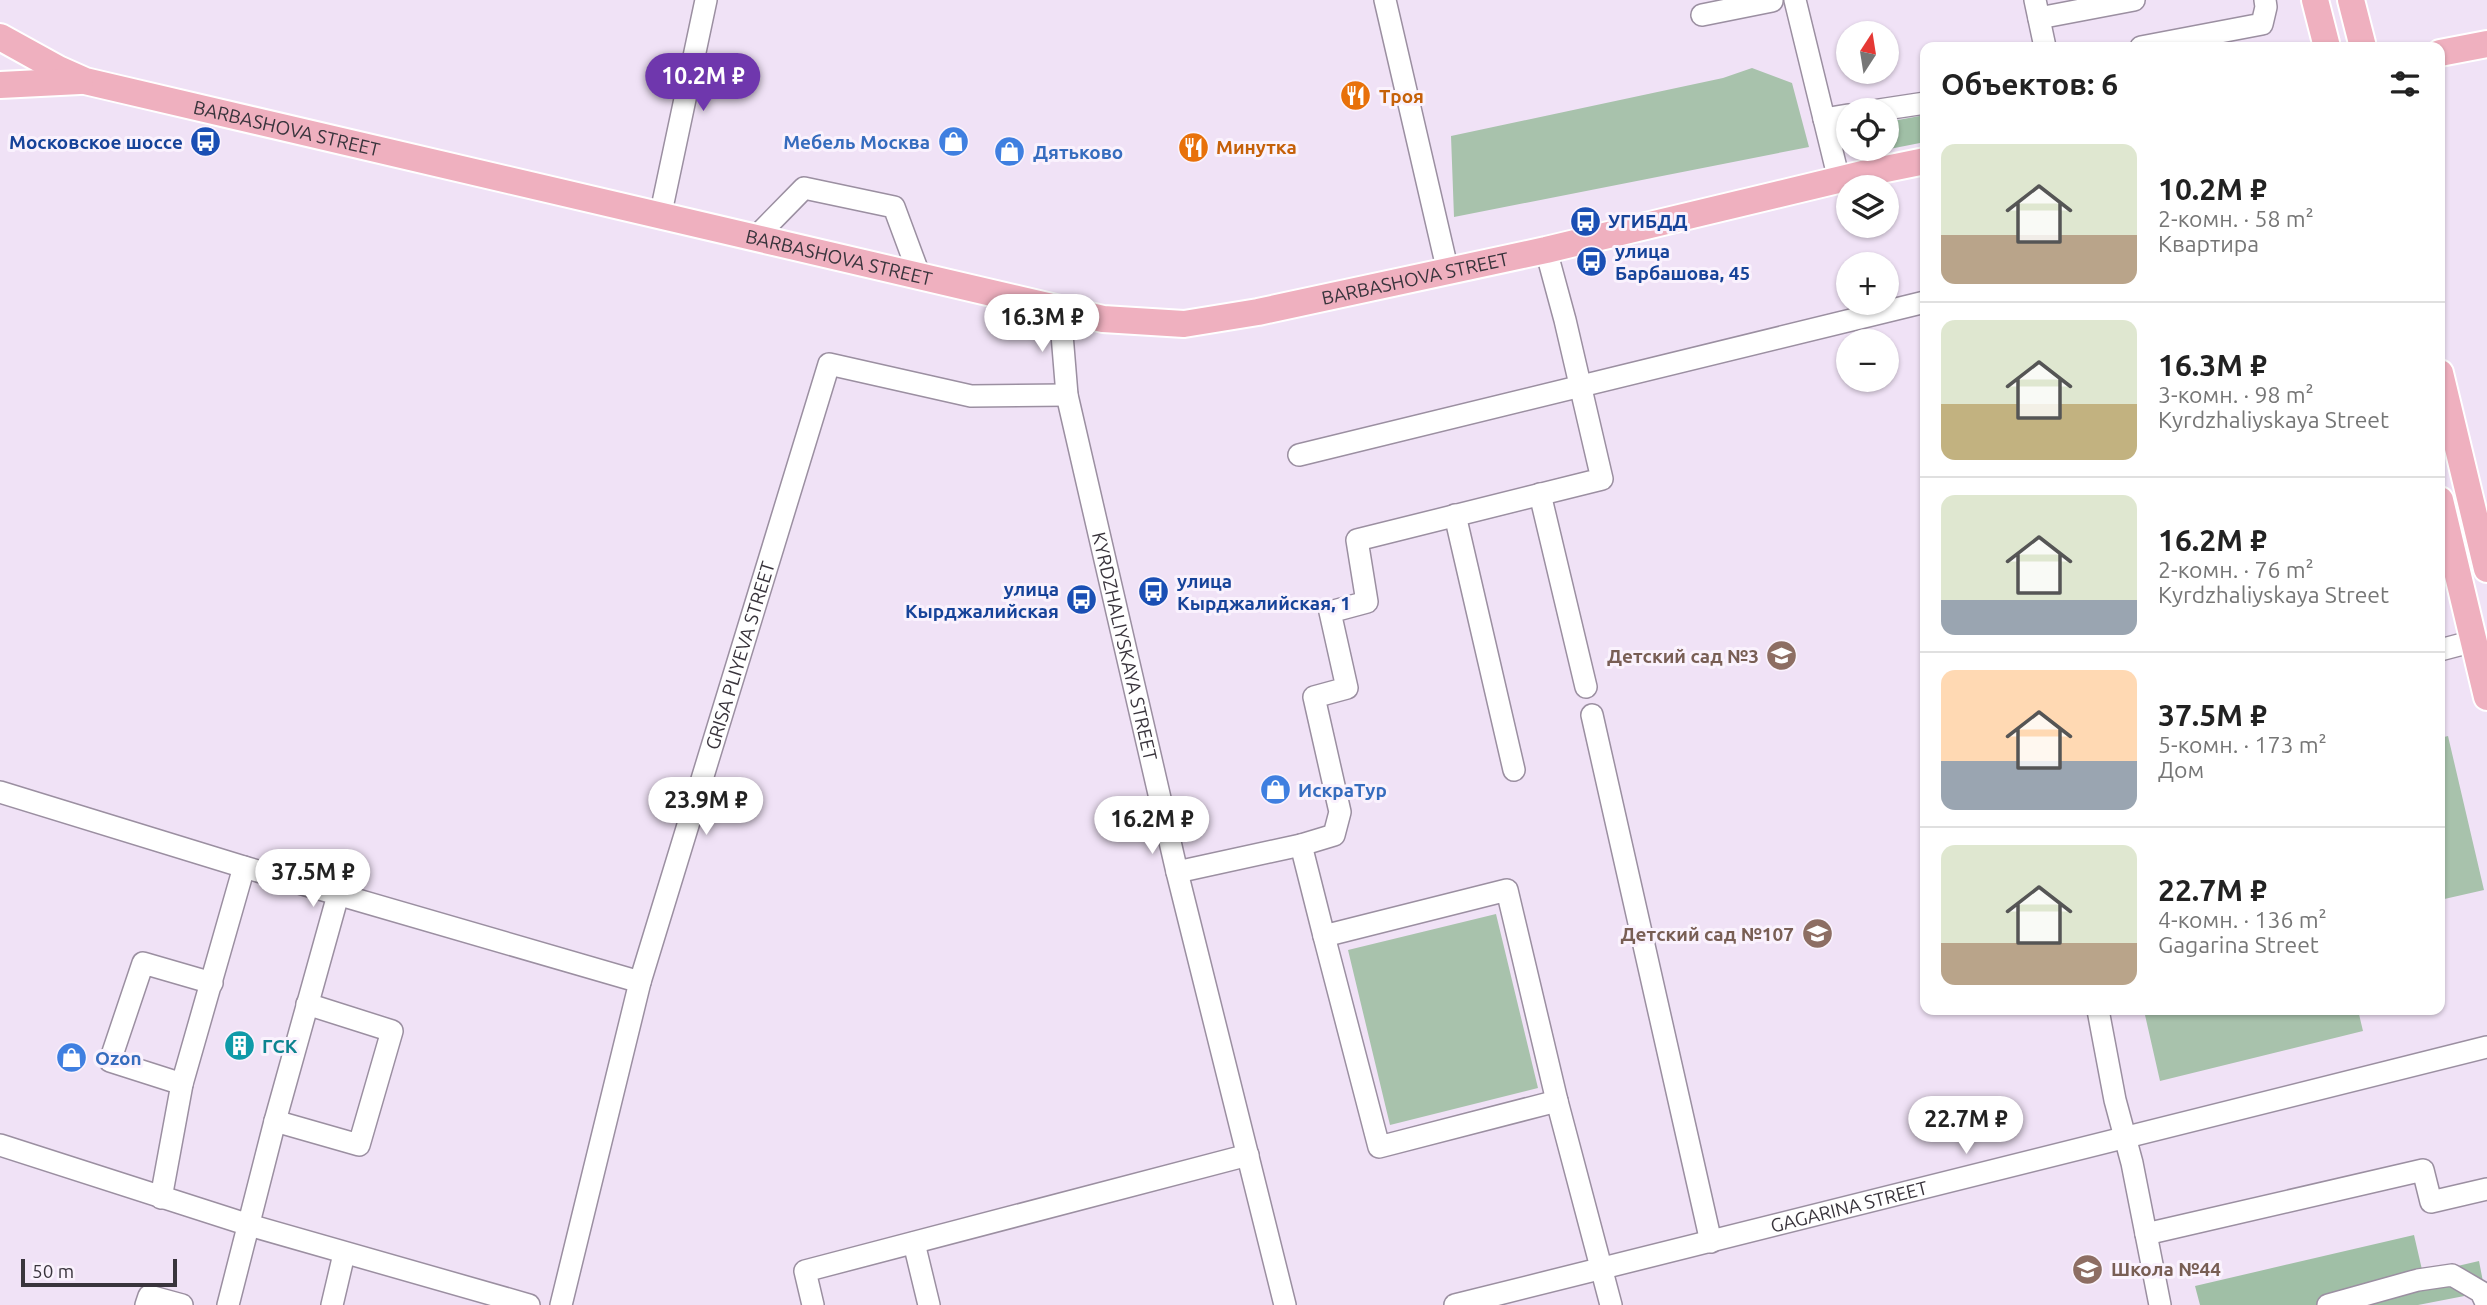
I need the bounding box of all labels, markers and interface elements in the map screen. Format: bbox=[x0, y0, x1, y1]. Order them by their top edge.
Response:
north arrow bbox=[1836, 21, 1899, 84]
map controls bbox=[1836, 21, 1899, 392]
pin: 10.2M ₽ bbox=[638, 54, 768, 113]
text: 10.2M ₽ bbox=[661, 63, 745, 88]
icon: filters bbox=[2386, 65, 2424, 103]
text: Объектов: 6 bbox=[1941, 67, 2118, 101]
restaurant icon: Троя bbox=[1339, 79, 1373, 113]
place label: Троя bbox=[1379, 85, 1424, 107]
street label: BARBASHOVA STREET bbox=[191, 96, 383, 161]
button: locate bbox=[1836, 98, 1899, 161]
bus stop icon: Московское шоссе bbox=[189, 125, 223, 159]
shop icon: Мебель Москва bbox=[936, 125, 970, 159]
restaurant icon: Минутка bbox=[1176, 130, 1210, 164]
place label: Московское шоссе bbox=[9, 131, 183, 153]
place label: Мебель Москва bbox=[783, 131, 930, 153]
shop icon: Дятьково bbox=[993, 135, 1027, 169]
place label: Минутка bbox=[1216, 136, 1297, 158]
place label: Дятьково bbox=[1033, 141, 1123, 163]
icon: home bbox=[1997, 172, 2081, 256]
text: 10.2M ₽ bbox=[2158, 172, 2267, 206]
button: layers bbox=[1836, 175, 1899, 238]
bus stop icon: УГИБДД bbox=[1568, 204, 1602, 238]
text: 2-комн. · 58 m² bbox=[2158, 206, 2314, 231]
place label: УГИБДД bbox=[1608, 210, 1687, 232]
street label: BARBASHOVA STREET bbox=[743, 225, 935, 290]
text: Квартира bbox=[2158, 231, 2259, 256]
place label: улица Барбашова, 45 bbox=[1615, 240, 1750, 284]
bus stop icon: улица Барбашова, 45 bbox=[1575, 245, 1609, 279]
street label: BARBASHOVA STREET bbox=[1319, 247, 1511, 309]
button: + bbox=[1836, 252, 1899, 315]
pin: 16.3M ₽ bbox=[977, 294, 1107, 354]
text: 16.3M ₽ bbox=[1000, 304, 1084, 329]
button: − bbox=[1836, 329, 1899, 392]
icon: home bbox=[1997, 348, 2081, 432]
text: 16.3M ₽ bbox=[2158, 348, 2267, 382]
text: 3-комн. · 98 m² bbox=[2158, 382, 2314, 407]
text: Kyrdzhaliyskaya Street bbox=[2158, 407, 2389, 432]
icon: home bbox=[1997, 523, 2081, 607]
text: 16.2M ₽ bbox=[2158, 523, 2267, 557]
street label: KYRDZHALIYSKAYA STREET bbox=[1088, 530, 1162, 763]
text: 2-комн. · 76 m² bbox=[2158, 557, 2314, 582]
street label: GRISA PLIYEVA STREET bbox=[701, 558, 779, 752]
place label: улица Кырджалийская, 1 bbox=[1177, 570, 1351, 614]
bus stop icon: улица Кырджалийская, 1 bbox=[1137, 575, 1171, 609]
place label: улица Кырджалийская bbox=[905, 578, 1059, 622]
text: Kyrdzhaliyskaya Street bbox=[2158, 582, 2389, 607]
bus stop icon: улица Кырджалийская bbox=[1065, 583, 1099, 617]
school or university icon: Детский сад №3 bbox=[1765, 639, 1799, 673]
place label: Детский сад №3 bbox=[1607, 645, 1759, 667]
icon: home bbox=[1997, 698, 2081, 782]
text: 37.5M ₽ bbox=[2158, 698, 2267, 732]
text: 5-комн. · 173 m² bbox=[2158, 732, 2327, 757]
text: Дом bbox=[2158, 757, 2204, 782]
shop icon: ИскраТур bbox=[1258, 773, 1292, 807]
pin: 23.9M ₽ bbox=[641, 778, 771, 837]
place label: ИскраТур bbox=[1298, 779, 1387, 801]
text: 23.9M ₽ bbox=[664, 787, 748, 812]
pin: 16.2M ₽ bbox=[1087, 796, 1217, 856]
text: 16.2M ₽ bbox=[1110, 806, 1194, 831]
pin: 37.5M ₽ bbox=[248, 850, 378, 909]
text: 37.5M ₽ bbox=[271, 859, 355, 884]
icon: home bbox=[1997, 873, 2081, 957]
text: 22.7M ₽ bbox=[2158, 873, 2267, 907]
text: 4-комн. · 136 m² bbox=[2158, 907, 2327, 932]
school or university icon: Детский сад №107 bbox=[1800, 917, 1834, 951]
place label: Детский сад №107 bbox=[1621, 923, 1794, 945]
text: Gagarina Street bbox=[2158, 932, 2319, 957]
building icon: ГСК bbox=[222, 1029, 256, 1063]
place label: ГСК bbox=[262, 1035, 298, 1057]
shop icon: Ozon bbox=[55, 1041, 89, 1075]
place label: Ozon bbox=[95, 1047, 142, 1069]
pin: 22.7M ₽ bbox=[1901, 1096, 2031, 1156]
text: 22.7M ₽ bbox=[1924, 1106, 2008, 1131]
street label: GAGARINA STREET bbox=[1768, 1176, 1930, 1237]
school or university icon: Школа №44 bbox=[2071, 1252, 2105, 1286]
scale bar bbox=[21, 1256, 177, 1288]
place label: Школа №44 bbox=[2111, 1258, 2221, 1280]
text: 50 m bbox=[32, 1260, 74, 1282]

